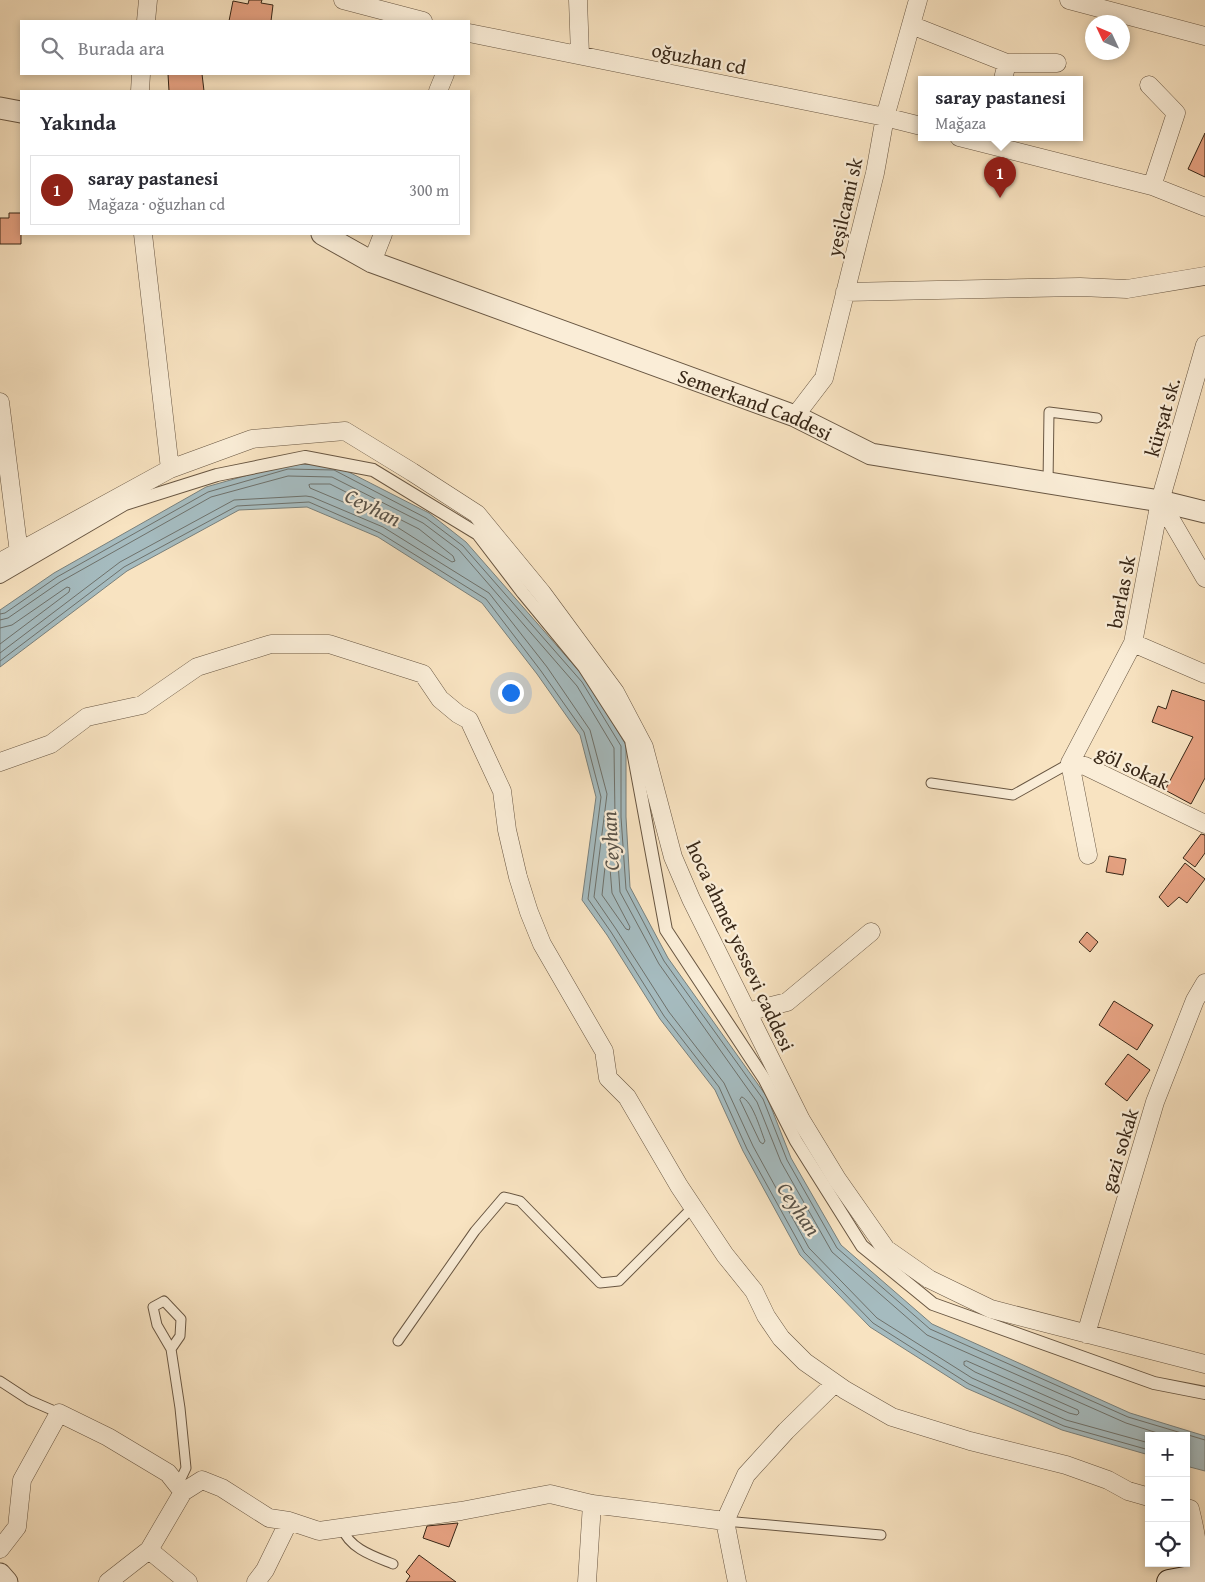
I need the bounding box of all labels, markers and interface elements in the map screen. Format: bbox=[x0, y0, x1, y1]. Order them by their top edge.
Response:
north arrow bbox=[1085, 15, 1130, 60]
search box bbox=[20, 20, 470, 75]
icon: search bbox=[38, 34, 66, 62]
text: Burada ara bbox=[78, 34, 165, 62]
street label: oğuzhan cd bbox=[649, 35, 749, 81]
popup bbox=[918, 76, 1083, 141]
text: saray pastanesi bbox=[935, 83, 1066, 111]
text: Yakında bbox=[40, 107, 116, 138]
text: Mağaza bbox=[935, 111, 986, 135]
street label: yeşilcami sk bbox=[818, 154, 870, 260]
pin: 1 bbox=[984, 157, 1016, 198]
text: saray pastanesi bbox=[88, 164, 218, 192]
text: 1 bbox=[53, 178, 61, 202]
text: 300 m bbox=[409, 178, 449, 202]
text: Mağaza · oğuzhan cd bbox=[88, 192, 225, 216]
street label: Semerkand Caddesi bbox=[674, 360, 838, 447]
street label: kürşat sk. bbox=[1137, 374, 1187, 460]
water label: Ceyhan bbox=[340, 480, 407, 534]
street label: barlas sk bbox=[1100, 552, 1142, 631]
your location bbox=[498, 680, 524, 706]
street label: göl sokak bbox=[1091, 737, 1175, 797]
water label: Ceyhan bbox=[593, 810, 627, 871]
street label: hoca ahmet yessevi caddesi bbox=[680, 836, 803, 1056]
street label: gazi sokak bbox=[1093, 1104, 1146, 1195]
water label: Ceyhan bbox=[770, 1176, 829, 1243]
map controls bbox=[1145, 1432, 1190, 1567]
button: + bbox=[1145, 1432, 1190, 1477]
button: − bbox=[1145, 1477, 1190, 1522]
button: locate bbox=[1145, 1522, 1190, 1567]

